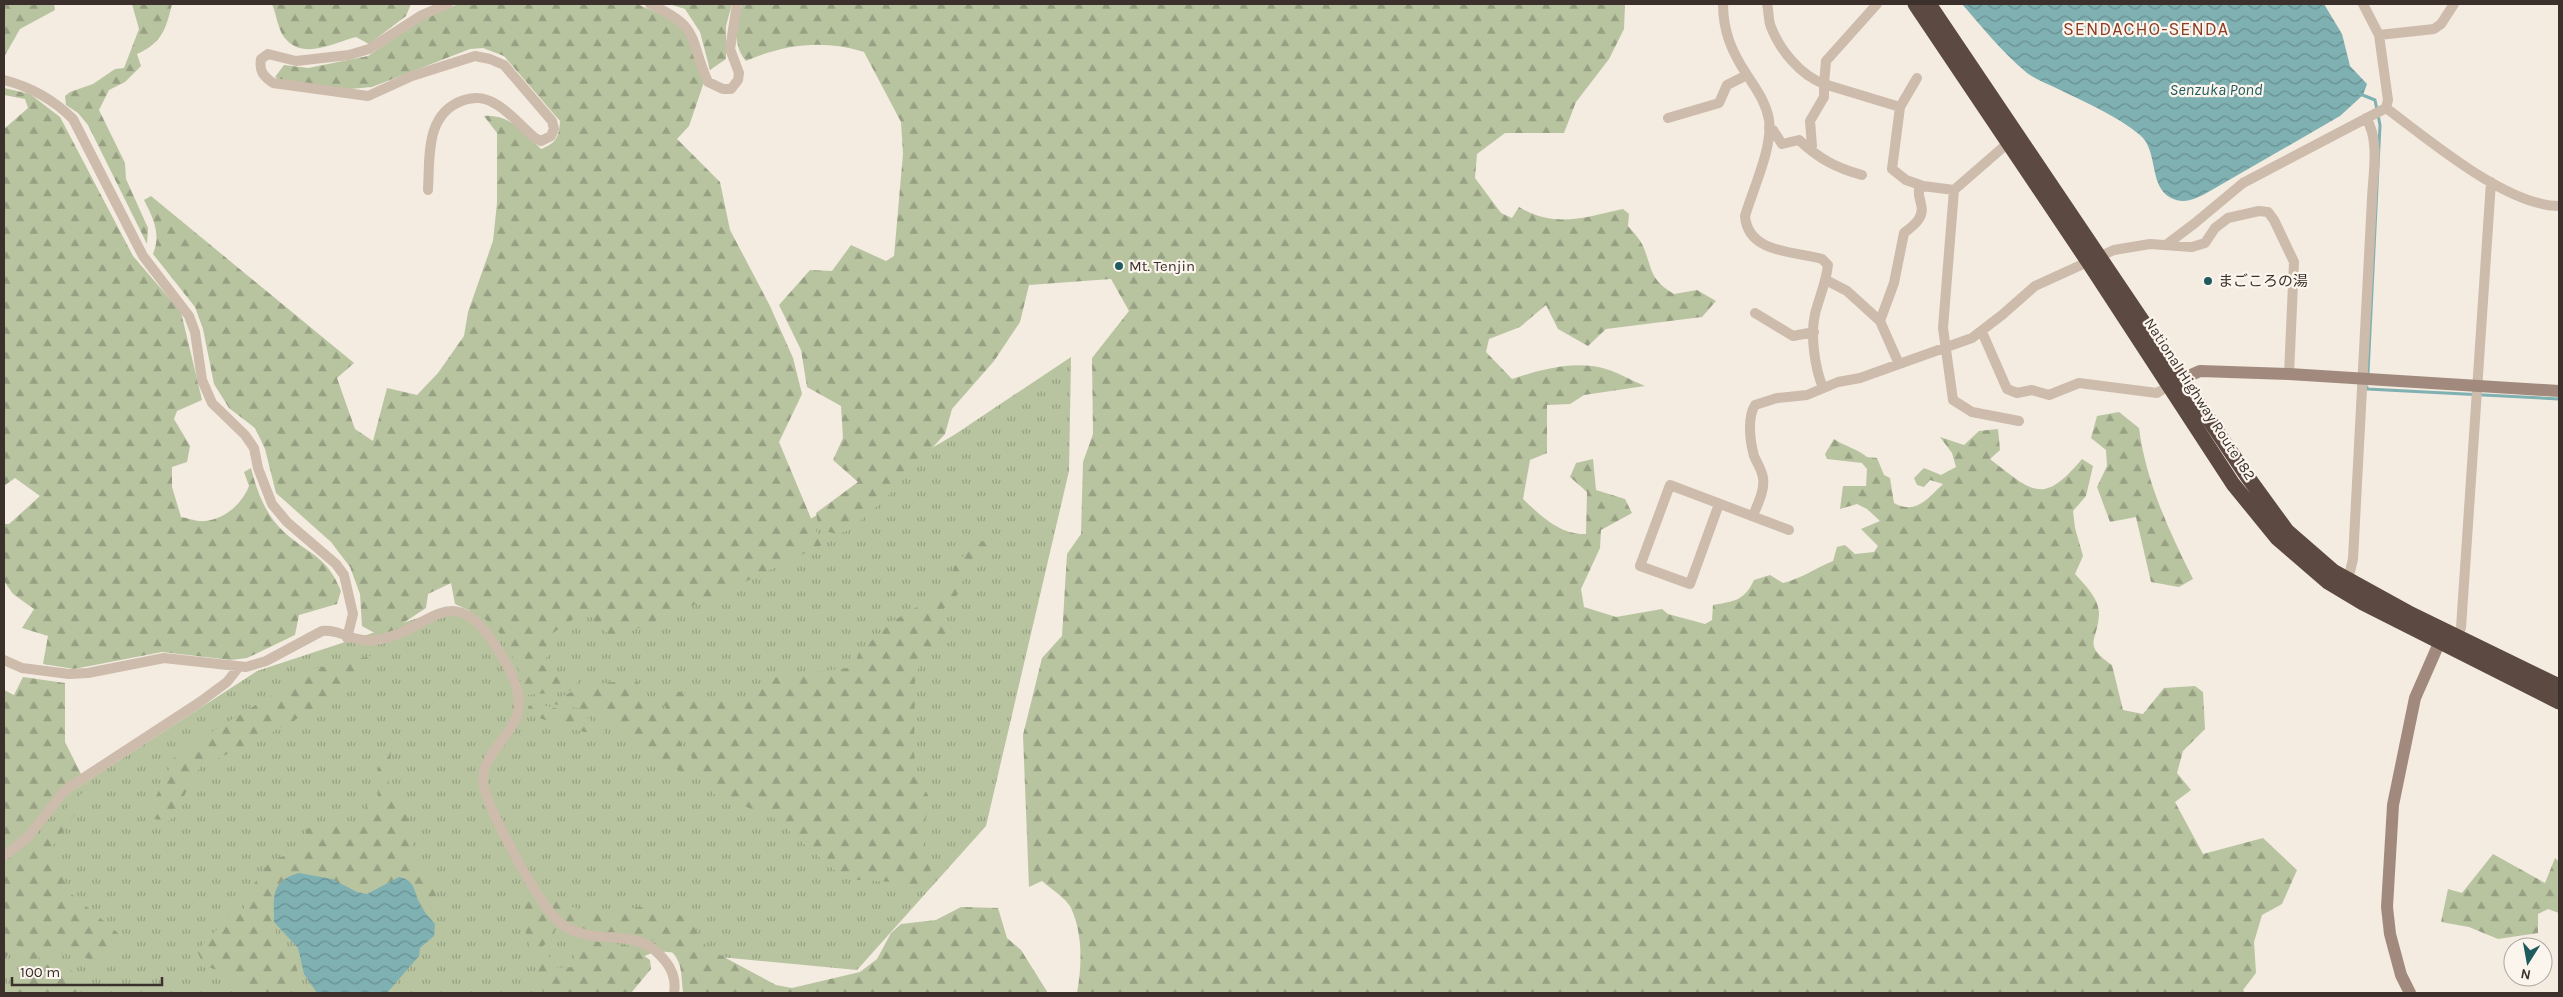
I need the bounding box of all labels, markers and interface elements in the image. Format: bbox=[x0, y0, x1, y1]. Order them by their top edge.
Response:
district label: SENDACHO-SENDA bbox=[2063, 18, 2229, 40]
water label: Senzuka Pond bbox=[2169, 80, 2263, 99]
place label: Mt. Tenjin bbox=[1129, 257, 1195, 275]
marker: Mt. Tenjin bbox=[1113, 260, 1125, 272]
place label: まごころの湯 bbox=[2218, 272, 2308, 290]
marker: まごころの湯 bbox=[2202, 275, 2214, 287]
street label: National Highway Route 182 bbox=[2141, 314, 2259, 484]
north arrow bbox=[2503, 937, 2553, 987]
scale bar bbox=[12, 954, 162, 986]
text: 100 m bbox=[20, 963, 60, 981]
text: N bbox=[2519, 965, 2532, 984]

